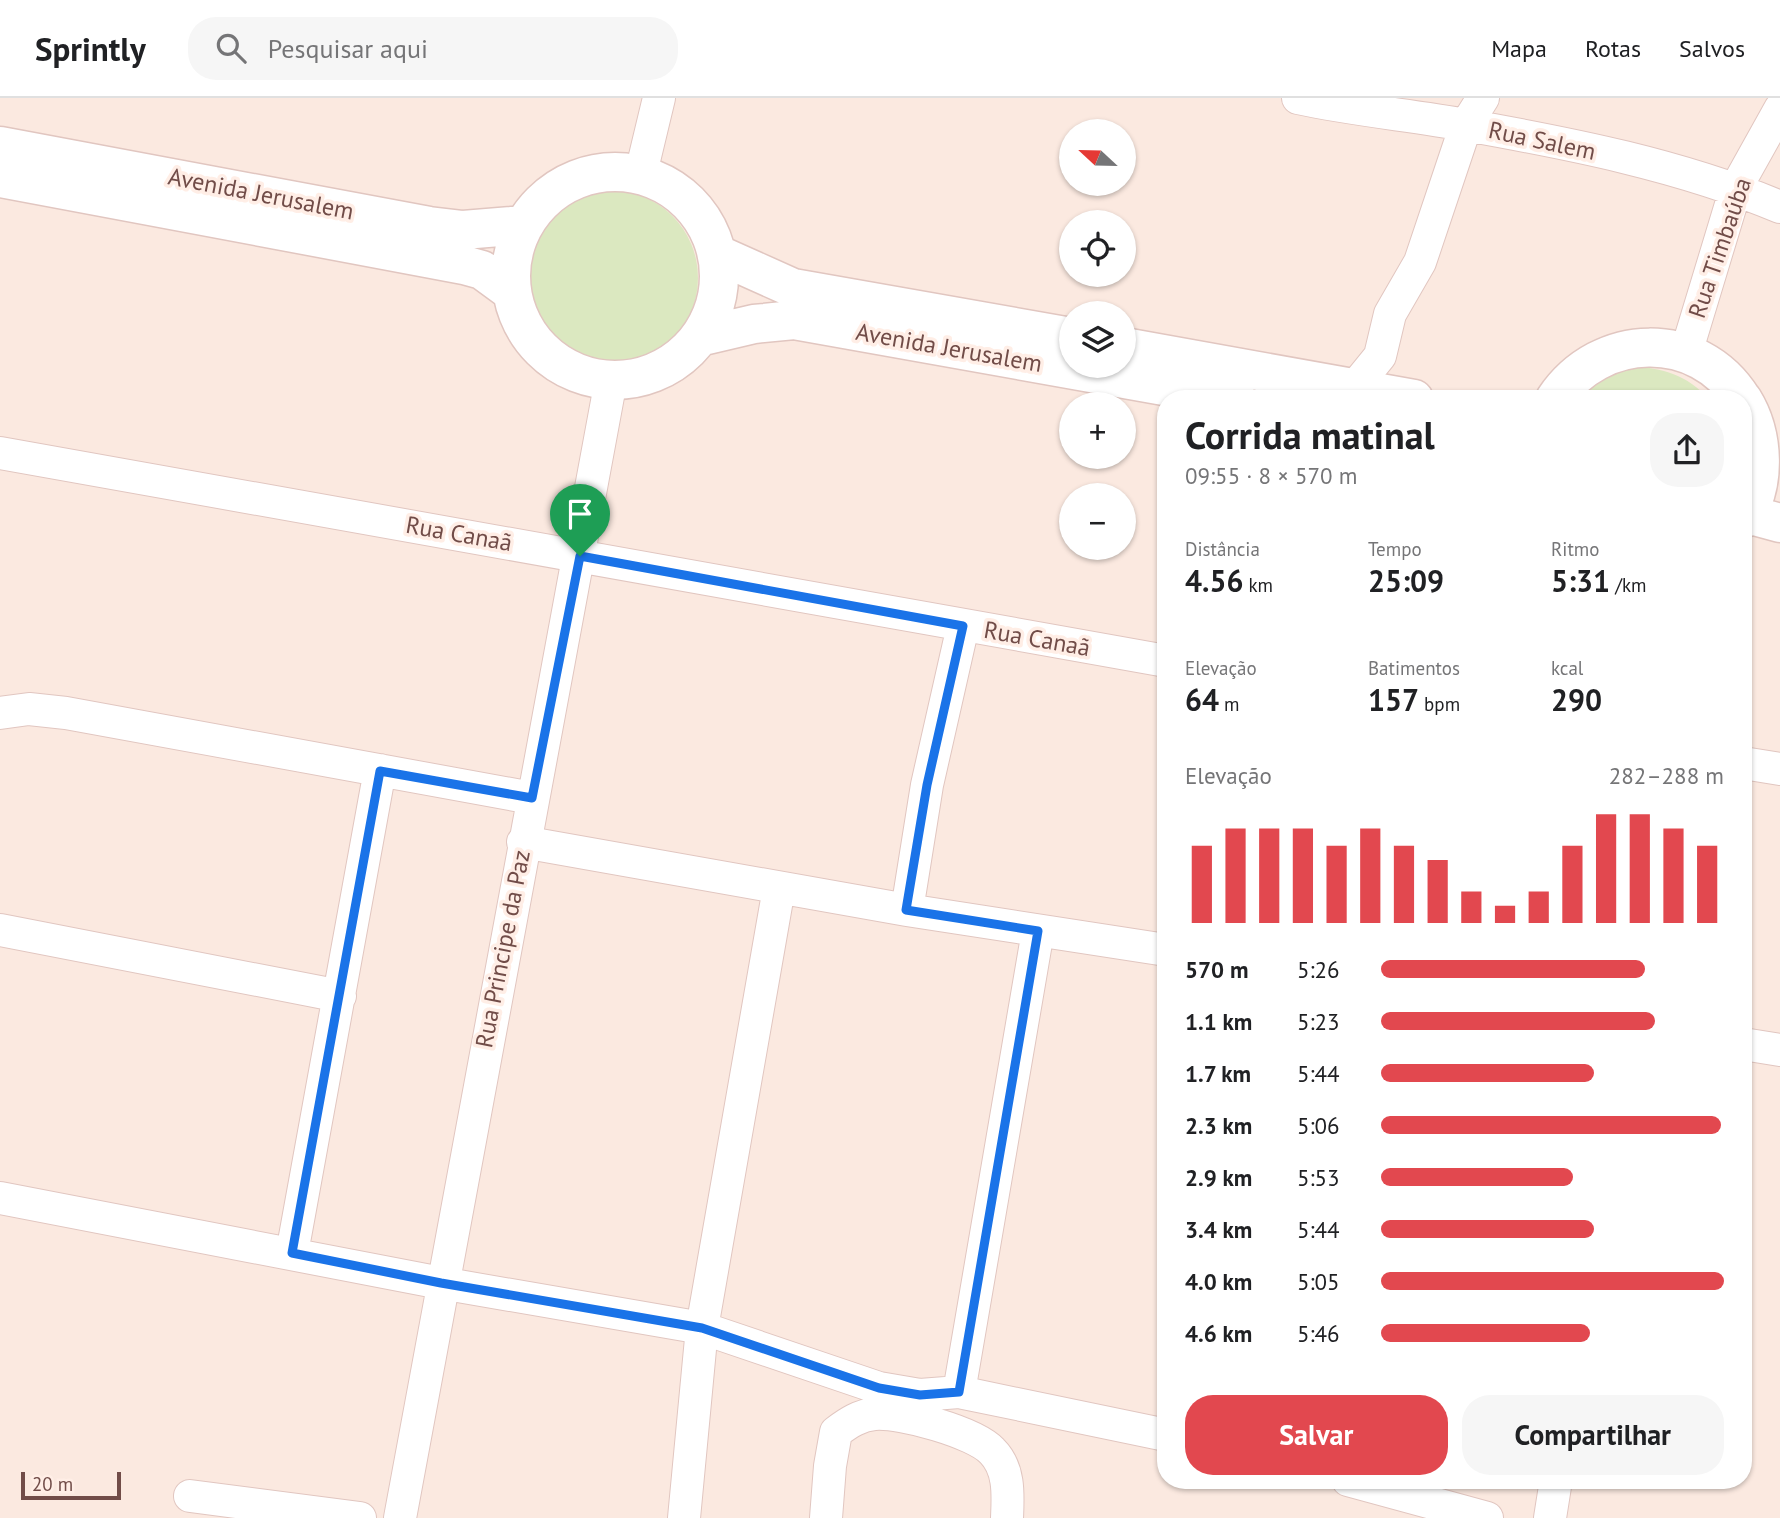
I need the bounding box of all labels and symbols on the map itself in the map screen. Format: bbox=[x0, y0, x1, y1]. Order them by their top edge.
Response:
street label: Rua Salem bbox=[1486, 114, 1598, 167]
north arrow bbox=[1059, 119, 1136, 196]
street label: Avenida Jerusalem bbox=[166, 160, 357, 227]
street label: Rua Timbaúba bbox=[1681, 174, 1758, 322]
street label: Avenida Jerusalem bbox=[854, 316, 1045, 379]
pin bbox=[550, 484, 610, 556]
street label: Rua Canaã bbox=[403, 509, 515, 558]
street label: Rua Canaã bbox=[981, 614, 1093, 663]
street label: Rua Principe da Paz bbox=[468, 847, 537, 1050]
scale bar bbox=[21, 1469, 121, 1501]

